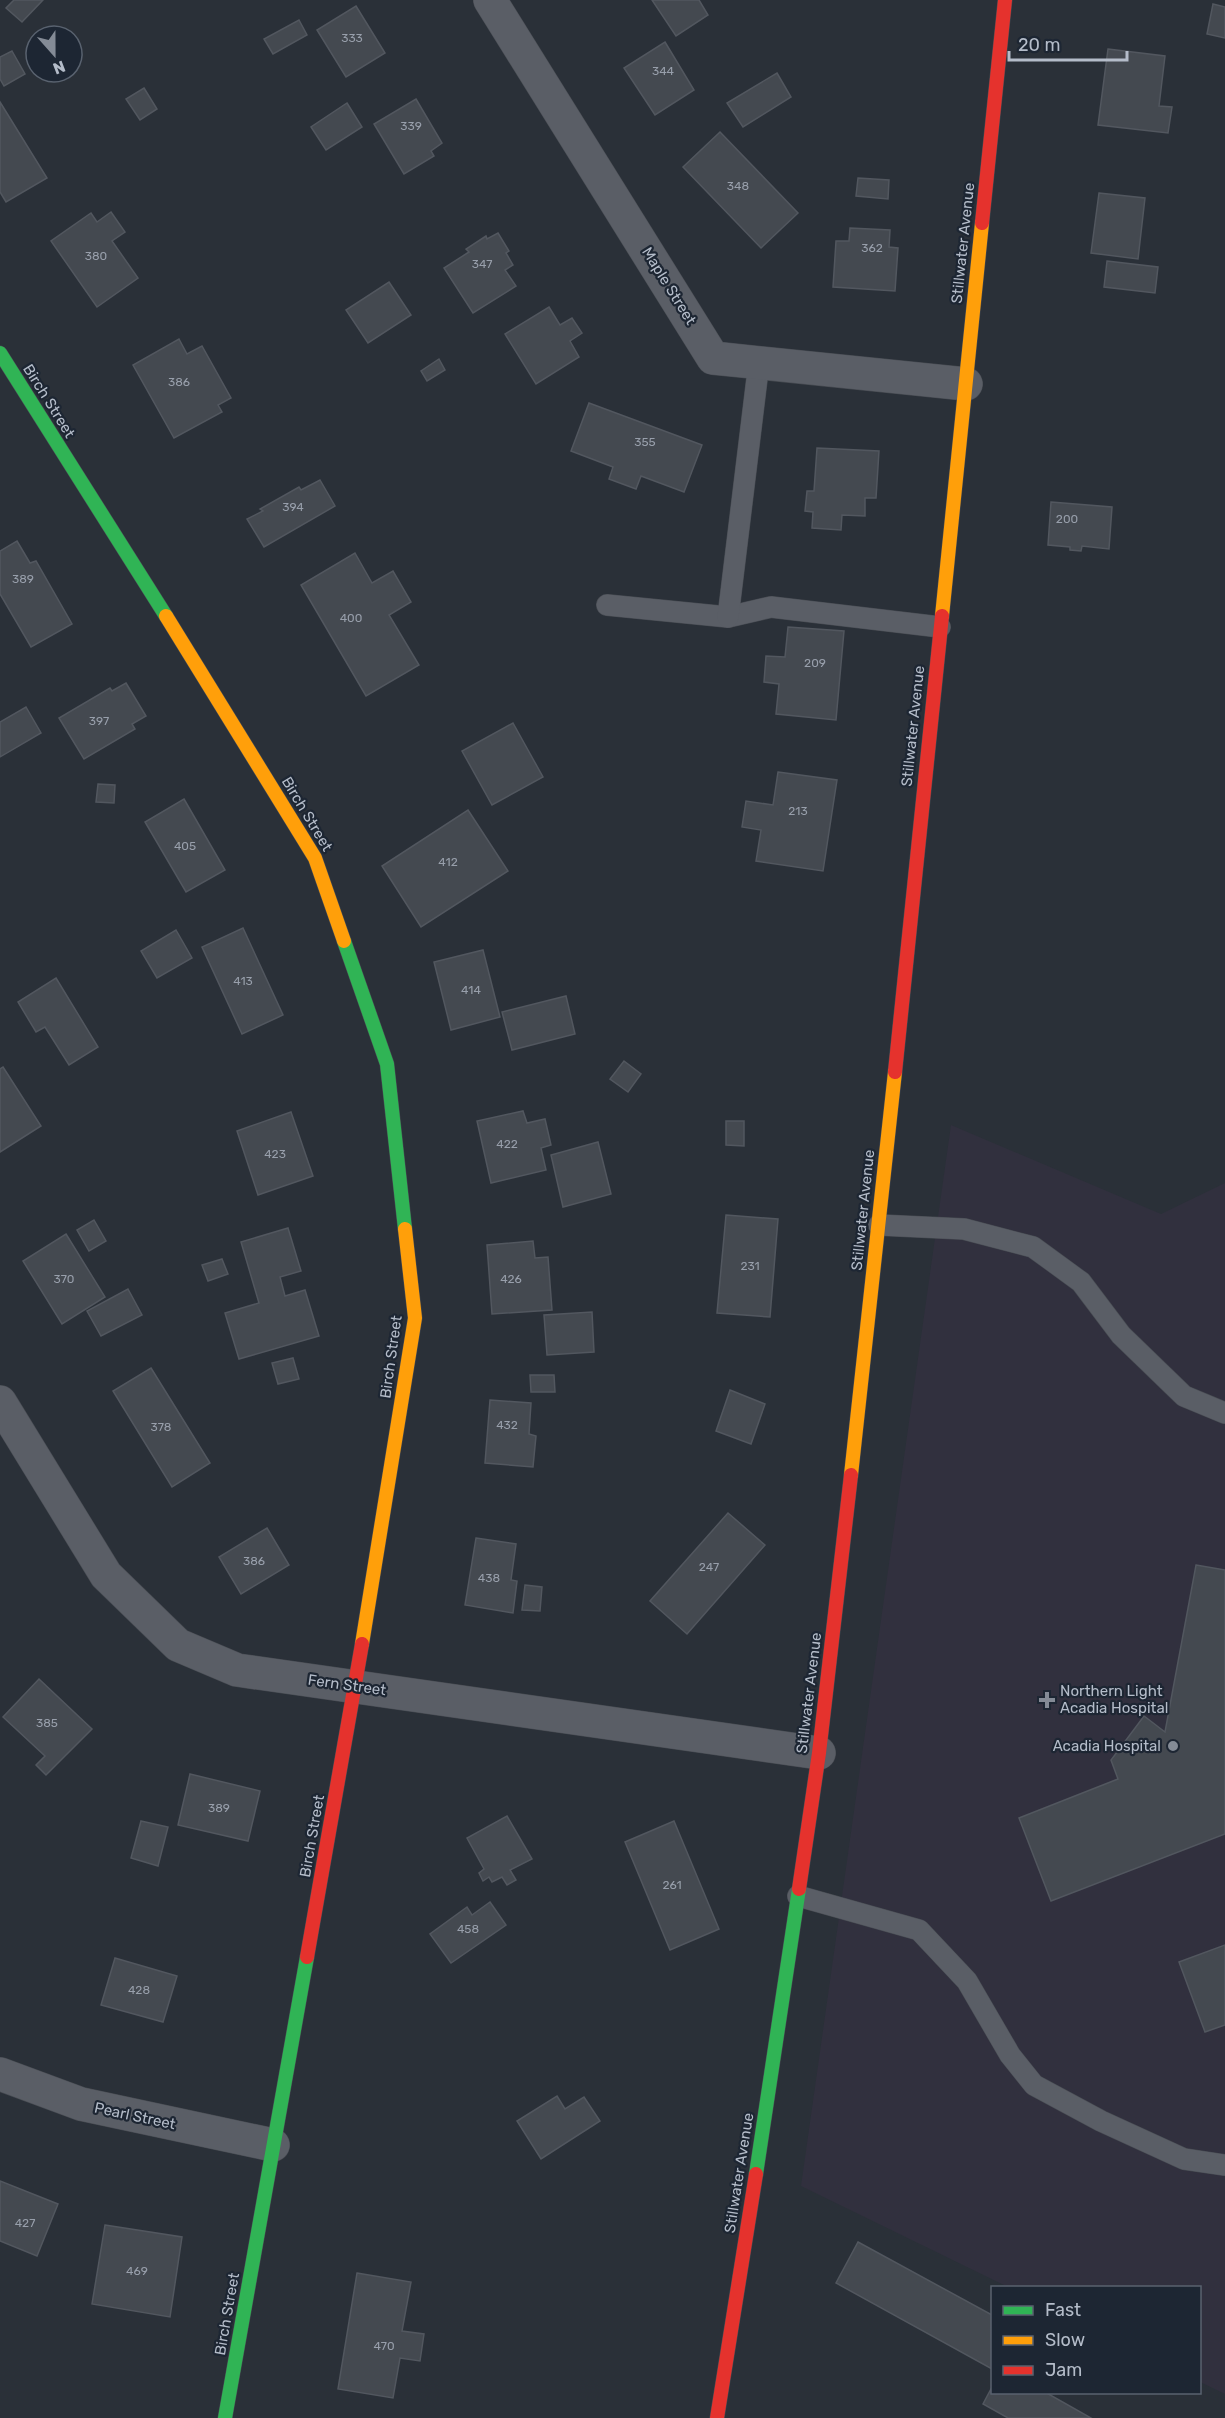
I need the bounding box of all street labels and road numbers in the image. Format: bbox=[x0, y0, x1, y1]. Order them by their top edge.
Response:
street label: Stillwater Avenue bbox=[948, 182, 978, 304]
street label: Maple Street bbox=[638, 244, 700, 328]
street label: Birch Street bbox=[19, 361, 79, 441]
street label: Stillwater Avenue bbox=[898, 665, 928, 787]
street label: Birch Street bbox=[278, 774, 336, 855]
street label: Stillwater Avenue bbox=[848, 1149, 878, 1271]
street label: Birch Street bbox=[376, 1314, 406, 1400]
street label: Stillwater Avenue bbox=[793, 1632, 825, 1754]
street label: Fern Street bbox=[307, 1671, 387, 1699]
street label: Birch Street bbox=[296, 1793, 328, 1879]
street label: Pearl Street bbox=[93, 2099, 177, 2133]
street label: Stillwater Avenue bbox=[721, 2112, 757, 2234]
street label: Birch Street bbox=[211, 2271, 243, 2357]

